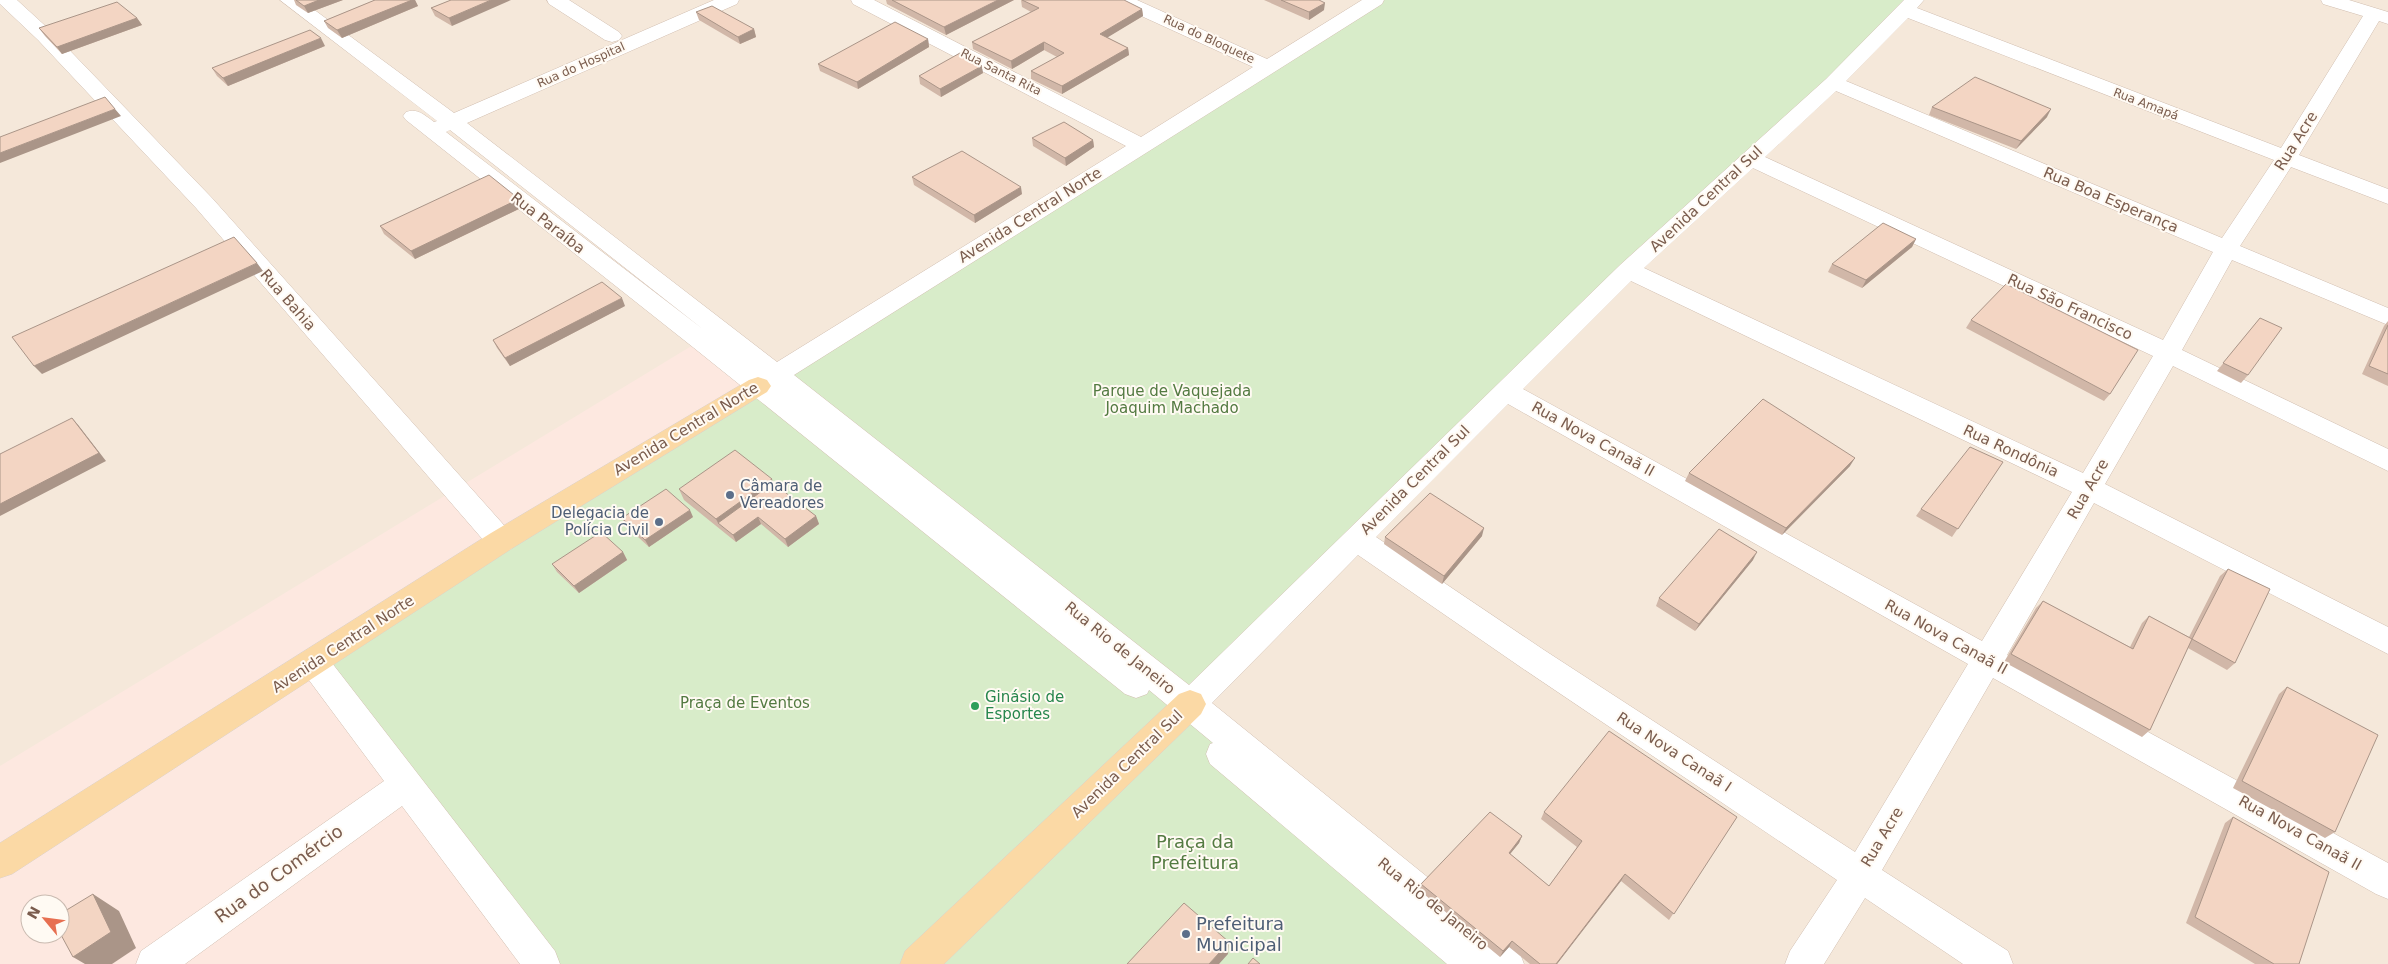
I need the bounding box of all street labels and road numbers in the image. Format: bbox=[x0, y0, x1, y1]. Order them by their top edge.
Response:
street label: Rua do Bloquete bbox=[1161, 12, 1257, 66]
street label: Rua do Hospital bbox=[535, 39, 627, 91]
street label: Rua Santa Rita bbox=[958, 46, 1044, 98]
street label: Rua Amapá bbox=[2111, 85, 2181, 123]
street label: Rua Acre bbox=[2271, 108, 2321, 174]
street label: Avenida Central Sul bbox=[1646, 142, 1766, 256]
street label: Avenida Central Norte bbox=[955, 163, 1105, 267]
street label: Rua Boa Esperança bbox=[2041, 163, 2181, 237]
street label: Rua Paraíba bbox=[507, 189, 589, 257]
street label: Rua Bahia bbox=[256, 266, 320, 334]
street label: Rua São Francisco bbox=[2005, 270, 2135, 344]
street label: Avenida Central Norte bbox=[610, 379, 762, 479]
street label: Rua Nova Canaã II bbox=[1528, 398, 1658, 480]
street label: Rua Rondônia bbox=[1960, 421, 2062, 481]
street label: Avenida Central Sul bbox=[1357, 422, 1473, 538]
street label: Rua Acre bbox=[2064, 456, 2112, 522]
street label: Avenida Central Norte bbox=[269, 591, 417, 697]
street label: Rua Nova Canaã II bbox=[1881, 596, 2011, 678]
street label: Rua Rio de Janeiro bbox=[1061, 598, 1179, 698]
street label: Avenida Central Sul bbox=[1068, 706, 1186, 822]
street label: Rua Nova Canaã I bbox=[1613, 708, 1735, 796]
street label: Rua Nova Canaã II bbox=[2235, 792, 2365, 874]
street label: Rua Acre bbox=[1857, 804, 1907, 870]
street label: Rua do Comércio bbox=[211, 820, 347, 927]
street label: Rua Rio de Janeiro bbox=[1374, 854, 1492, 954]

